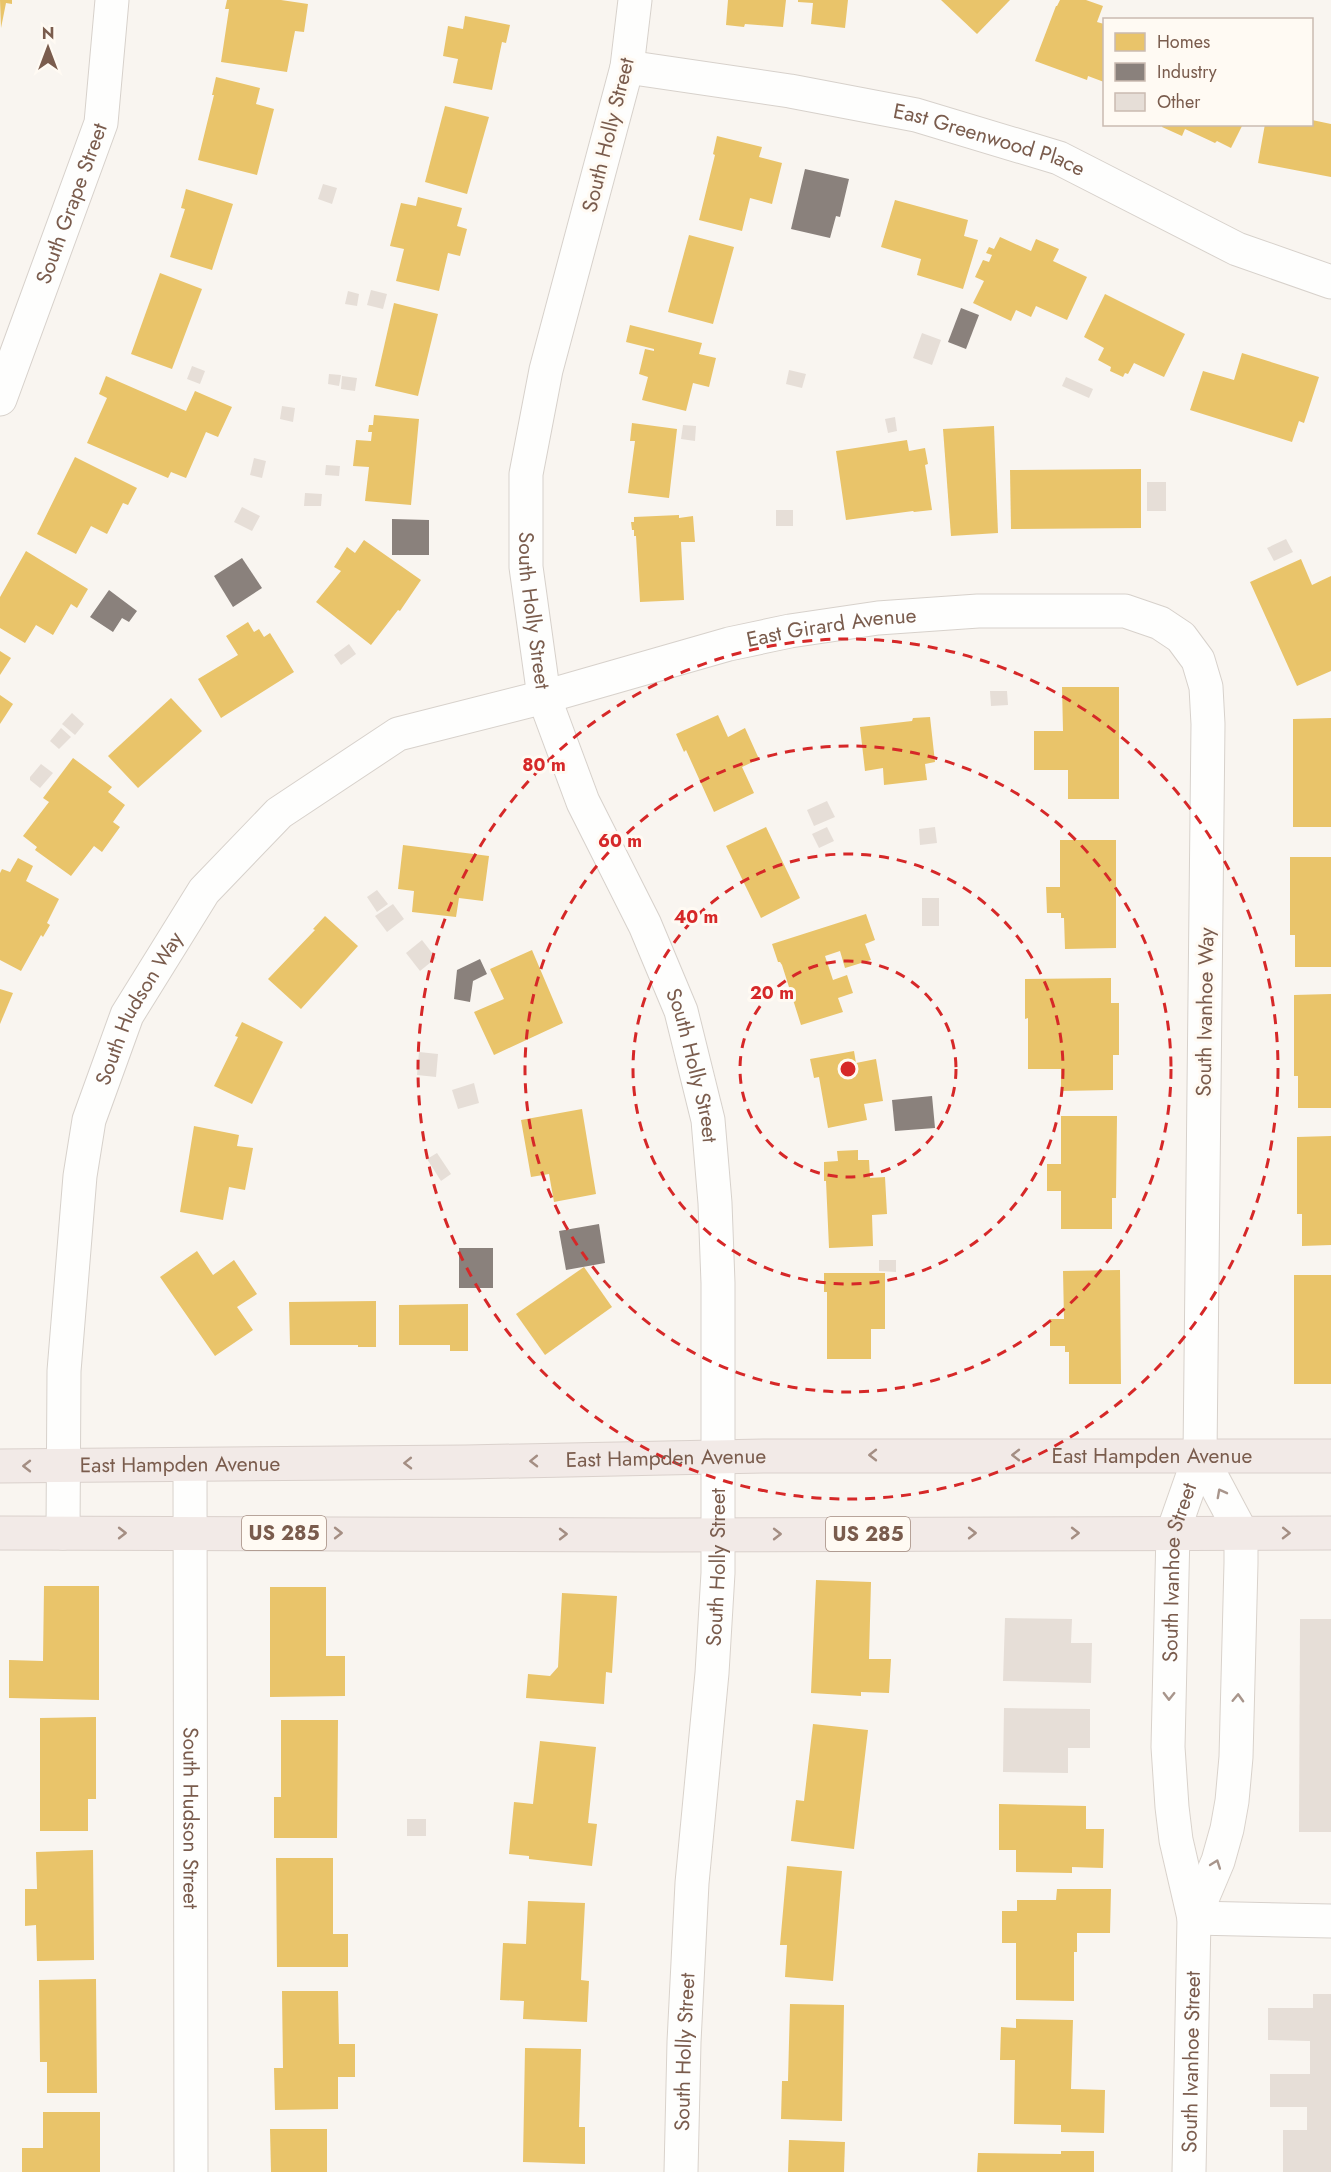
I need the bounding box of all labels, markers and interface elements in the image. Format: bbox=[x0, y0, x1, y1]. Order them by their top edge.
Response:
north arrow bbox=[18, 18, 78, 78]
legend bbox=[1103, 18, 1313, 126]
text: N bbox=[42, 22, 54, 45]
text: Homes bbox=[1157, 29, 1210, 55]
street label: South Holly Street bbox=[574, 55, 642, 215]
text: Industry bbox=[1157, 59, 1217, 85]
text: Other bbox=[1157, 89, 1201, 115]
street label: East Greenwood Place bbox=[891, 96, 1091, 184]
street label: South Grape Street bbox=[28, 119, 115, 288]
street label: South Holly Street bbox=[511, 532, 558, 691]
street label: East Girard Avenue bbox=[744, 600, 917, 655]
text: 80 m bbox=[522, 752, 566, 778]
text: 60 m bbox=[598, 828, 642, 854]
text: 40 m bbox=[674, 904, 718, 930]
street label: South Hudson Way bbox=[88, 925, 191, 1090]
street label: South Ivanhoe Way bbox=[1189, 926, 1221, 1097]
text: 20 m bbox=[750, 980, 794, 1006]
street label: South Holly Street bbox=[658, 984, 725, 1144]
centre of rings bbox=[838, 1059, 858, 1079]
street label: East Hampden Avenue bbox=[565, 1441, 767, 1475]
street label: East Hampden Avenue bbox=[1052, 1441, 1252, 1471]
street label: East Hampden Avenue bbox=[80, 1449, 281, 1480]
one-way arrow bbox=[868, 1449, 877, 1461]
one-way arrow bbox=[1011, 1449, 1020, 1461]
one-way arrow bbox=[529, 1455, 538, 1467]
one-way arrow bbox=[403, 1457, 412, 1469]
one-way arrow bbox=[22, 1460, 31, 1472]
street label: South Ivanhoe Street bbox=[1155, 1479, 1204, 1663]
street label: South Holly Street bbox=[699, 1488, 733, 1647]
one-way arrow bbox=[1217, 1489, 1228, 1500]
road number: US 285 bbox=[242, 1516, 326, 1550]
road number: US 285 bbox=[826, 1517, 910, 1551]
one-way arrow bbox=[117, 1527, 126, 1539]
one-way arrow bbox=[333, 1527, 342, 1539]
one-way arrow bbox=[967, 1527, 976, 1539]
one-way arrow bbox=[1071, 1527, 1080, 1539]
one-way arrow bbox=[1282, 1527, 1291, 1539]
one-way arrow bbox=[559, 1528, 568, 1540]
one-way arrow bbox=[772, 1528, 781, 1540]
one-way arrow bbox=[1163, 1691, 1175, 1700]
one-way arrow bbox=[1232, 1694, 1244, 1703]
street label: South Hudson Street bbox=[175, 1727, 206, 1909]
one-way arrow bbox=[1209, 1859, 1222, 1870]
street label: South Ivanhoe Street bbox=[1174, 1971, 1208, 2153]
street label: South Holly Street bbox=[667, 1972, 702, 2132]

